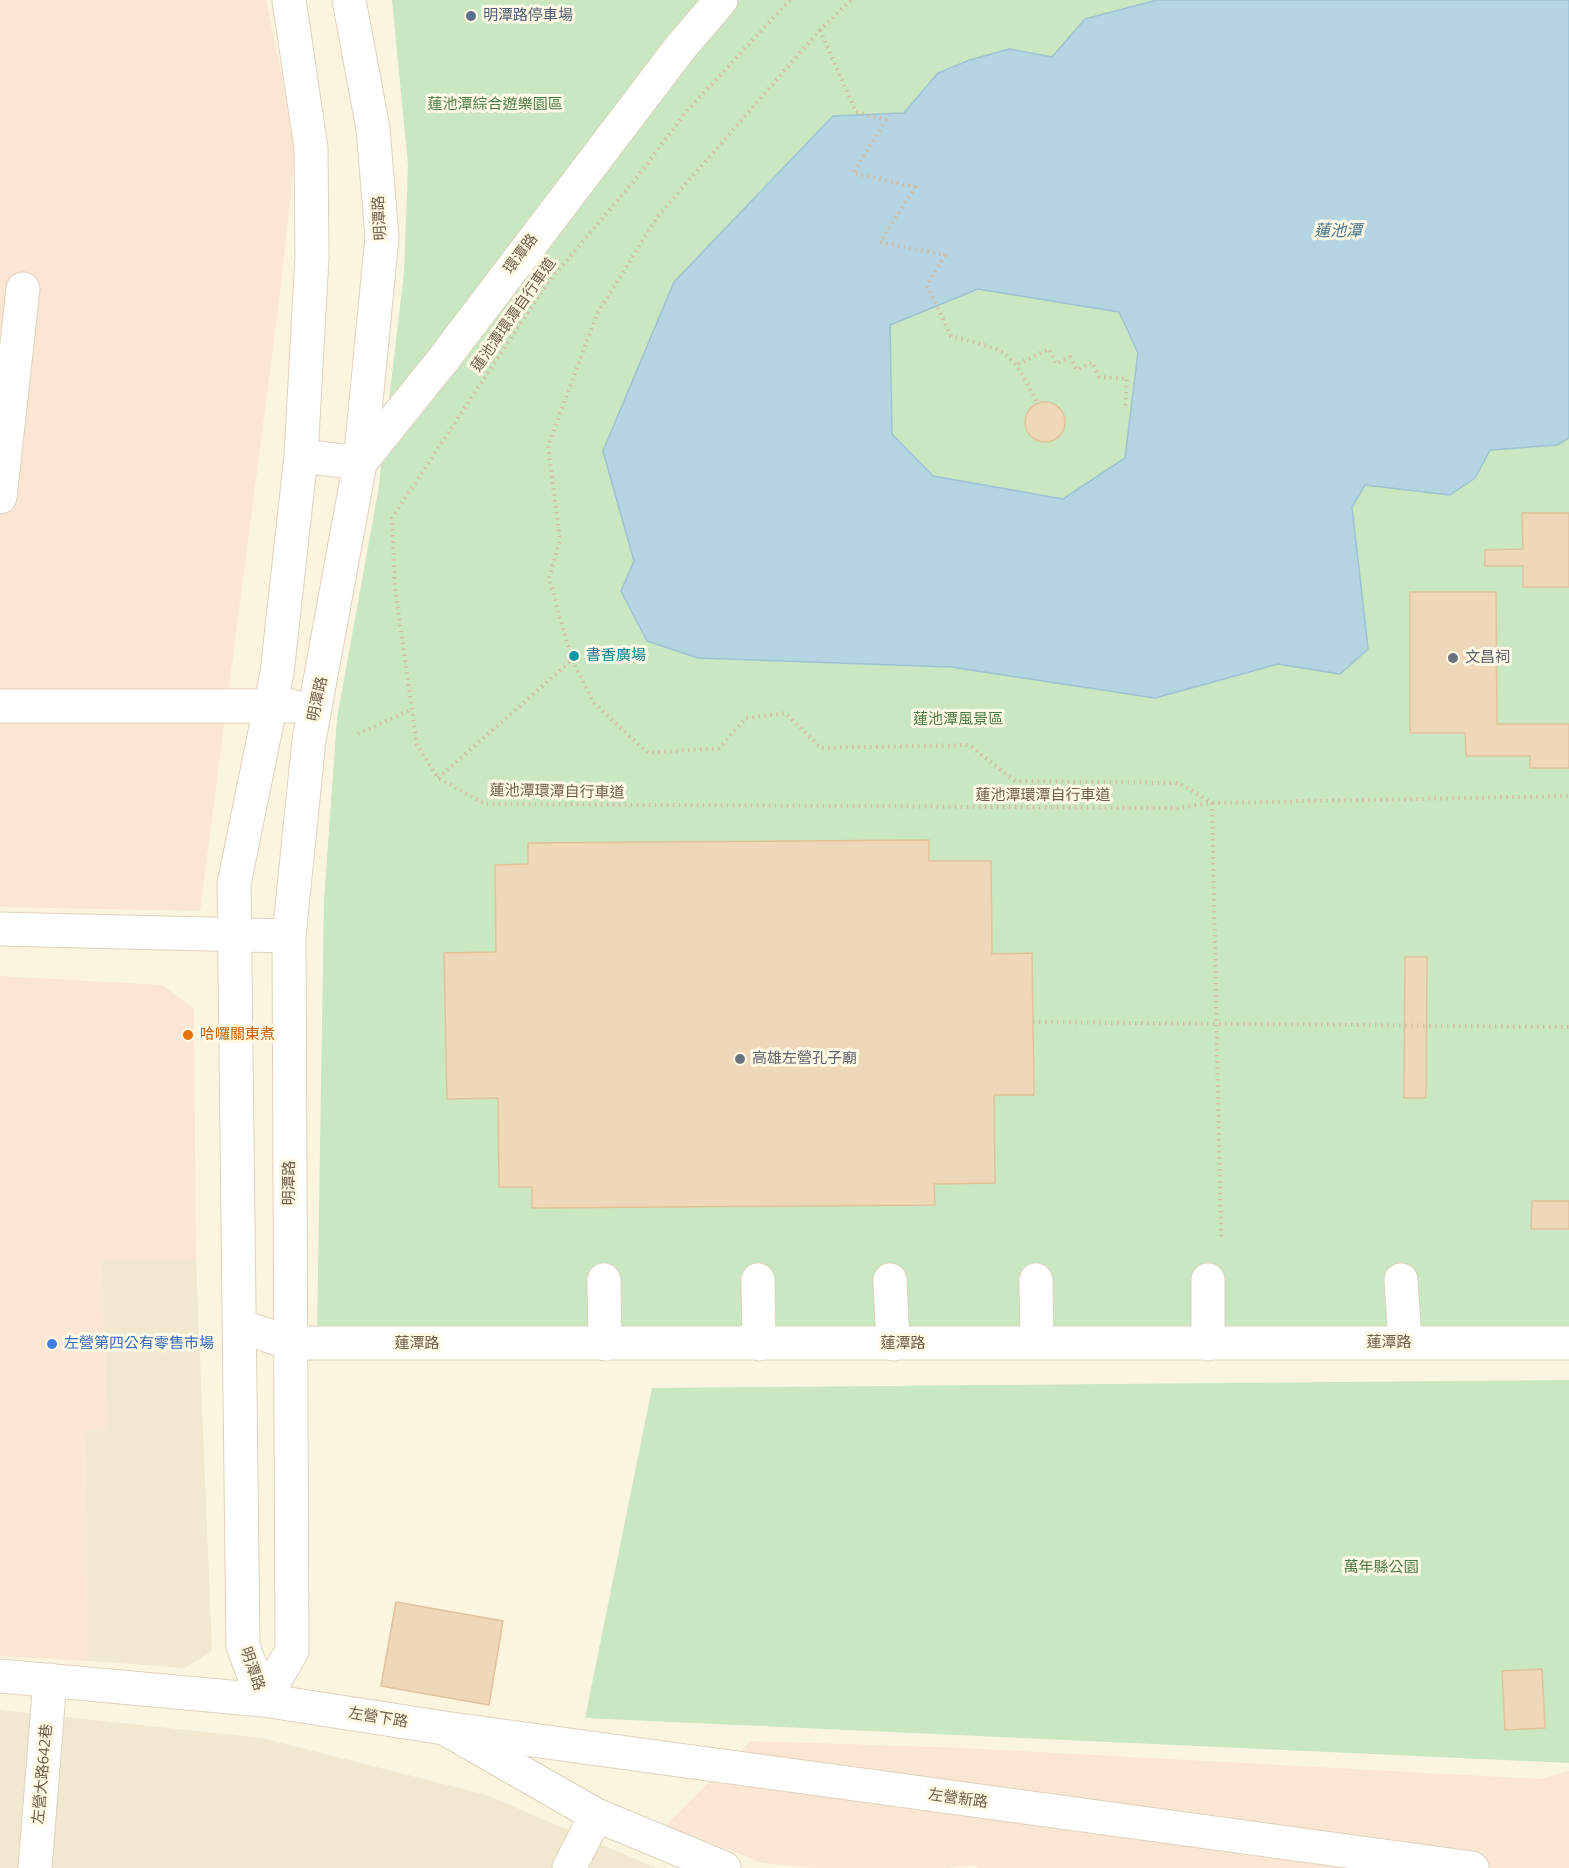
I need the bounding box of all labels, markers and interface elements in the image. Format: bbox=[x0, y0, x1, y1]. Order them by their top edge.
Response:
place label: 明潭路停車場 bbox=[483, 7, 573, 25]
marker: 明潭路停車場 bbox=[464, 9, 478, 23]
park label: 蓮池潭綜合遊樂園區 bbox=[428, 96, 562, 114]
street label: 明潭路 bbox=[370, 195, 390, 241]
water label: 蓮池潭 bbox=[1314, 221, 1362, 241]
street label: 環潭路 bbox=[500, 231, 542, 277]
street label: 蓮池潭環潭自行車道 bbox=[468, 255, 560, 375]
place label: 書香廣場 bbox=[586, 647, 646, 665]
marker: 書香廣場 bbox=[567, 649, 581, 663]
place label: 文昌祠 bbox=[1465, 649, 1510, 667]
marker: 文昌祠 bbox=[1446, 651, 1460, 665]
street label: 明潭路 bbox=[305, 675, 331, 723]
park label: 蓮池潭風景區 bbox=[913, 711, 1003, 729]
street label: 蓮池潭環潭自行車道 bbox=[489, 782, 625, 802]
street label: 蓮池潭環潭自行車道 bbox=[976, 787, 1110, 805]
place label: 哈囉關東煮 bbox=[200, 1026, 275, 1044]
marker: 哈囉關東煮 bbox=[181, 1028, 195, 1042]
place label: 高雄左營孔子廟 bbox=[752, 1050, 857, 1068]
marker: 高雄左營孔子廟 bbox=[733, 1052, 747, 1066]
street label: 明潭路 bbox=[281, 1161, 299, 1205]
street label: 蓮潭路 bbox=[1367, 1334, 1411, 1352]
place label: 左營第四公有零售市場 bbox=[64, 1335, 214, 1353]
street label: 蓮潭路 bbox=[395, 1335, 439, 1353]
street label: 蓮潭路 bbox=[881, 1335, 925, 1353]
marker: 左營第四公有零售市場 bbox=[45, 1337, 59, 1351]
park label: 萬年縣公園 bbox=[1344, 1559, 1418, 1577]
street label: 明潭路 bbox=[236, 1645, 268, 1693]
street label: 左營下路 bbox=[347, 1704, 409, 1732]
street label: 左營大路642巷 bbox=[30, 1723, 56, 1825]
street label: 左營新路 bbox=[927, 1786, 989, 1812]

